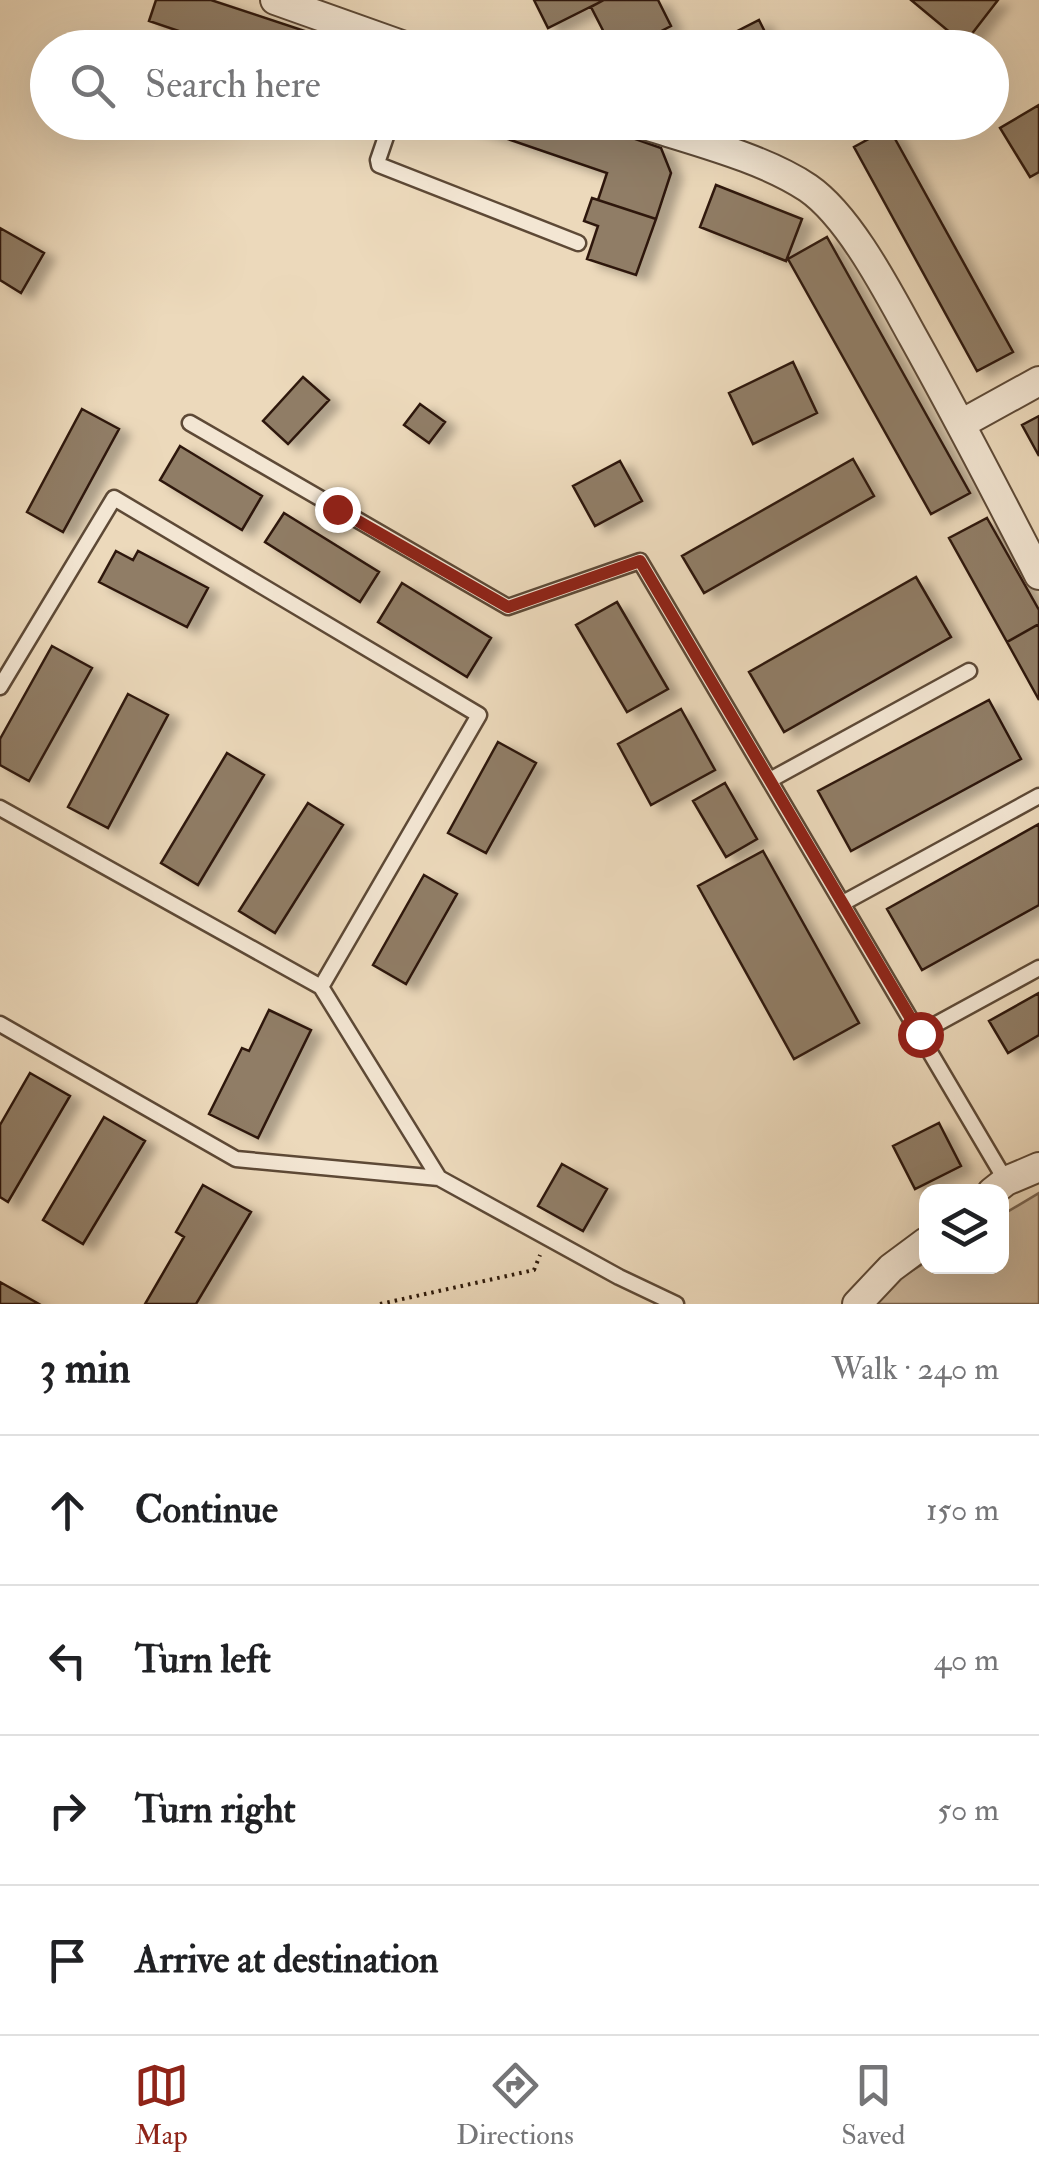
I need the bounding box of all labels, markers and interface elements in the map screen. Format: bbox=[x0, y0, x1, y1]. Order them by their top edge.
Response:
search box bbox=[30, 30, 1009, 140]
icon: search bbox=[65, 58, 120, 113]
text: Search here bbox=[145, 61, 321, 109]
route end bbox=[315, 487, 361, 533]
route start bbox=[898, 1012, 944, 1058]
map controls bbox=[919, 1184, 1009, 1274]
button: layers bbox=[919, 1184, 1009, 1274]
text: 3 min bbox=[40, 1343, 130, 1395]
text: Walk · 240 m bbox=[831, 1349, 999, 1389]
icon: ahead bbox=[40, 1483, 95, 1538]
text: Continue bbox=[135, 1486, 278, 1534]
text: 150 m bbox=[926, 1490, 999, 1530]
icon: left bbox=[40, 1633, 95, 1688]
text: Turn left bbox=[135, 1636, 271, 1684]
text: 40 m bbox=[934, 1640, 999, 1680]
icon: right bbox=[40, 1783, 95, 1838]
text: Turn right bbox=[135, 1786, 296, 1834]
text: 50 m bbox=[937, 1790, 999, 1830]
icon: arrive bbox=[40, 1933, 95, 1988]
text: Arrive at destination bbox=[135, 1936, 439, 1984]
tab: Map bbox=[134, 2058, 189, 2153]
tab: Directions bbox=[456, 2058, 574, 2153]
tab: Saved bbox=[841, 2058, 905, 2153]

